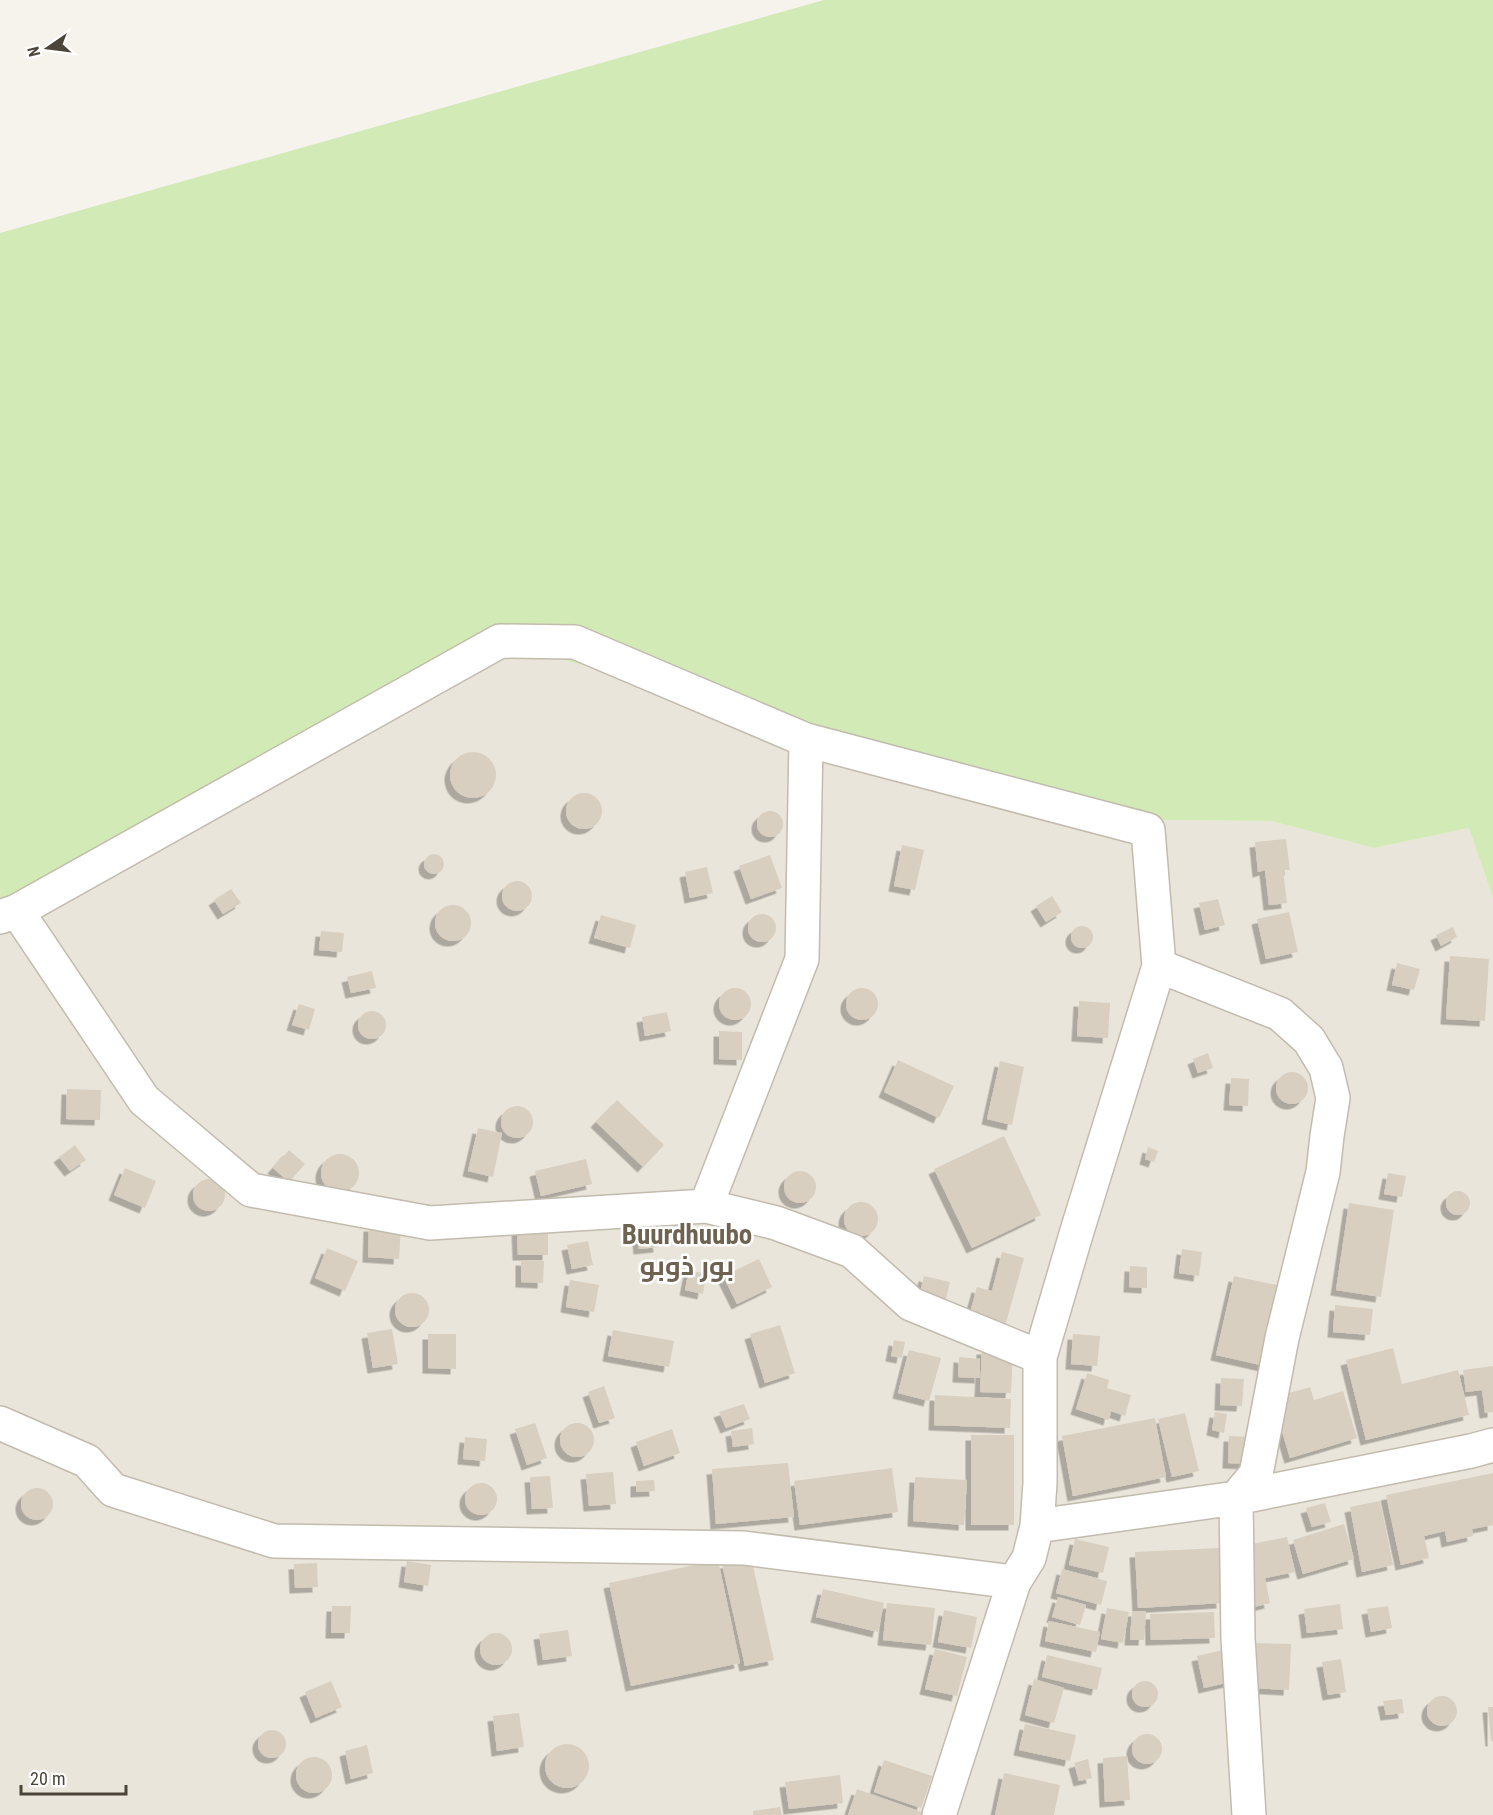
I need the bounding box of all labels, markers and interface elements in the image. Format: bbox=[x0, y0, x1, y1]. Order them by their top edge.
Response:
north arrow bbox=[18, 18, 78, 78]
text: N bbox=[24, 44, 44, 59]
district label: Buurdhuubo بور ذوبو bbox=[622, 1219, 752, 1282]
scale bar bbox=[21, 1758, 126, 1796]
text: 20 m bbox=[30, 1768, 65, 1789]

